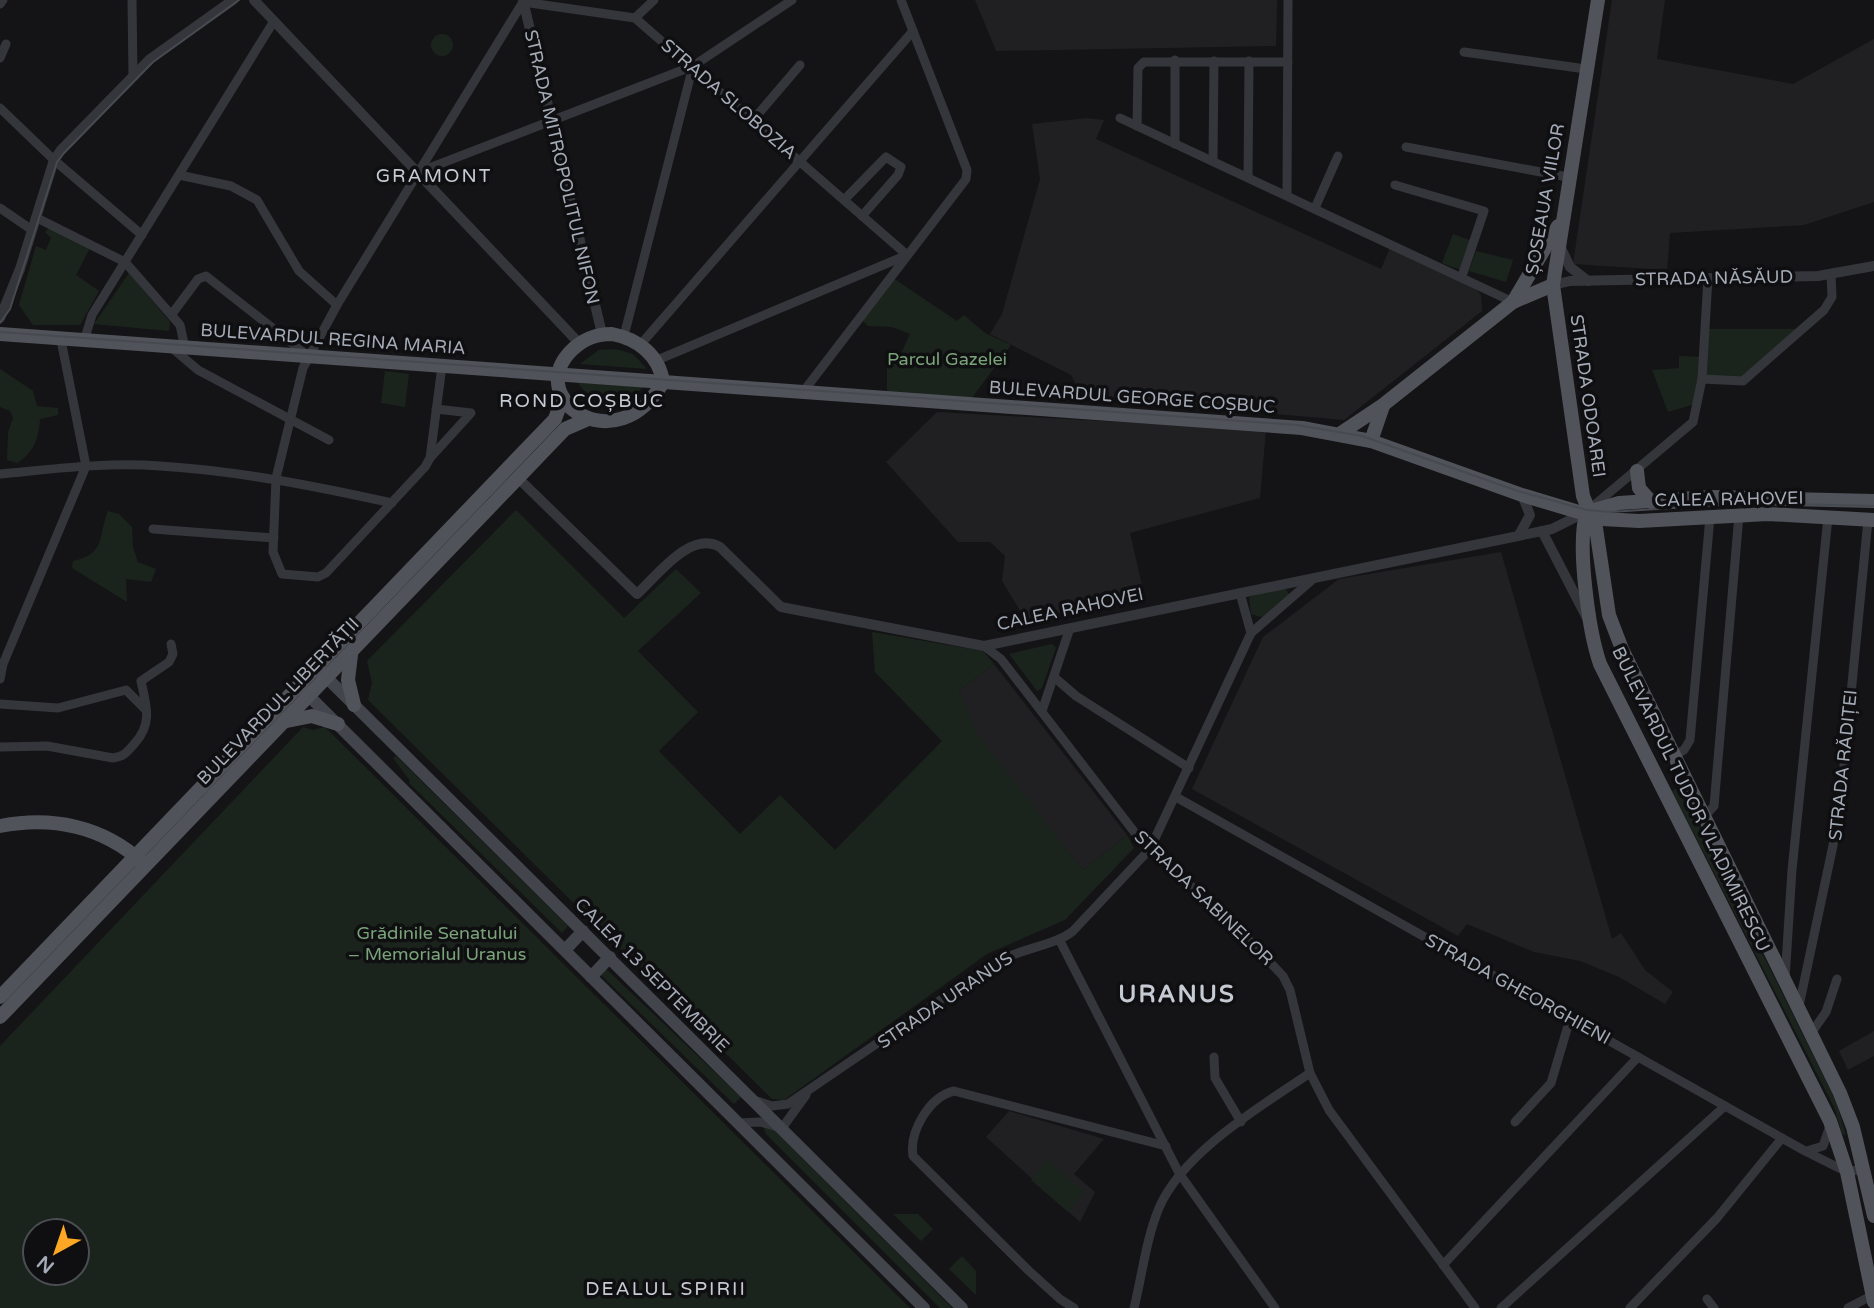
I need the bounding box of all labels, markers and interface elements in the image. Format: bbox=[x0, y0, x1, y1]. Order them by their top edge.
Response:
street label: STRADA MITROPOLITUL NIFON bbox=[520, 28, 604, 306]
street label: STRADA SLOBOZIA bbox=[657, 34, 801, 164]
street label: ȘOSEAUA VIILOR bbox=[1521, 122, 1569, 276]
district label: GRAMONT bbox=[376, 165, 492, 187]
street label: STRADA NĂSĂUD bbox=[1635, 266, 1793, 290]
street label: STRADA ODOAREI bbox=[1566, 313, 1610, 479]
street label: BULEVARDUL REGINA MARIA bbox=[200, 319, 466, 359]
park label: Parcul Gazelei bbox=[887, 348, 1007, 370]
street label: BULEVARDUL GEORGE COȘBUC bbox=[988, 376, 1276, 418]
district label: ROND COȘBUC bbox=[499, 390, 665, 412]
street label: CALEA RAHOVEI bbox=[1654, 487, 1804, 511]
street label: CALEA RAHOVEI bbox=[995, 583, 1145, 635]
street label: BULEVARDUL LIBERTĂȚII bbox=[192, 613, 364, 789]
street label: BULEVARDUL TUDOR VLADIMIRESCU bbox=[1607, 643, 1775, 955]
street label: STRADA RĂDIȚEI bbox=[1824, 689, 1862, 841]
street label: STRADA SABINELOR bbox=[1130, 826, 1278, 970]
street label: CALEA 13 SEPTEMBRIE bbox=[570, 893, 734, 1057]
park label: Grădinile Senatului – Memorialul Uranus bbox=[348, 922, 526, 965]
street label: STRADA GHEORGHIENI bbox=[1422, 929, 1614, 1049]
street label: STRADA URANUS bbox=[873, 947, 1017, 1053]
district label: URANUS bbox=[1118, 980, 1236, 1009]
north arrow bbox=[21, 1217, 91, 1287]
text: N bbox=[33, 1251, 59, 1278]
district label: DEALUL SPIRII bbox=[585, 1278, 747, 1300]

